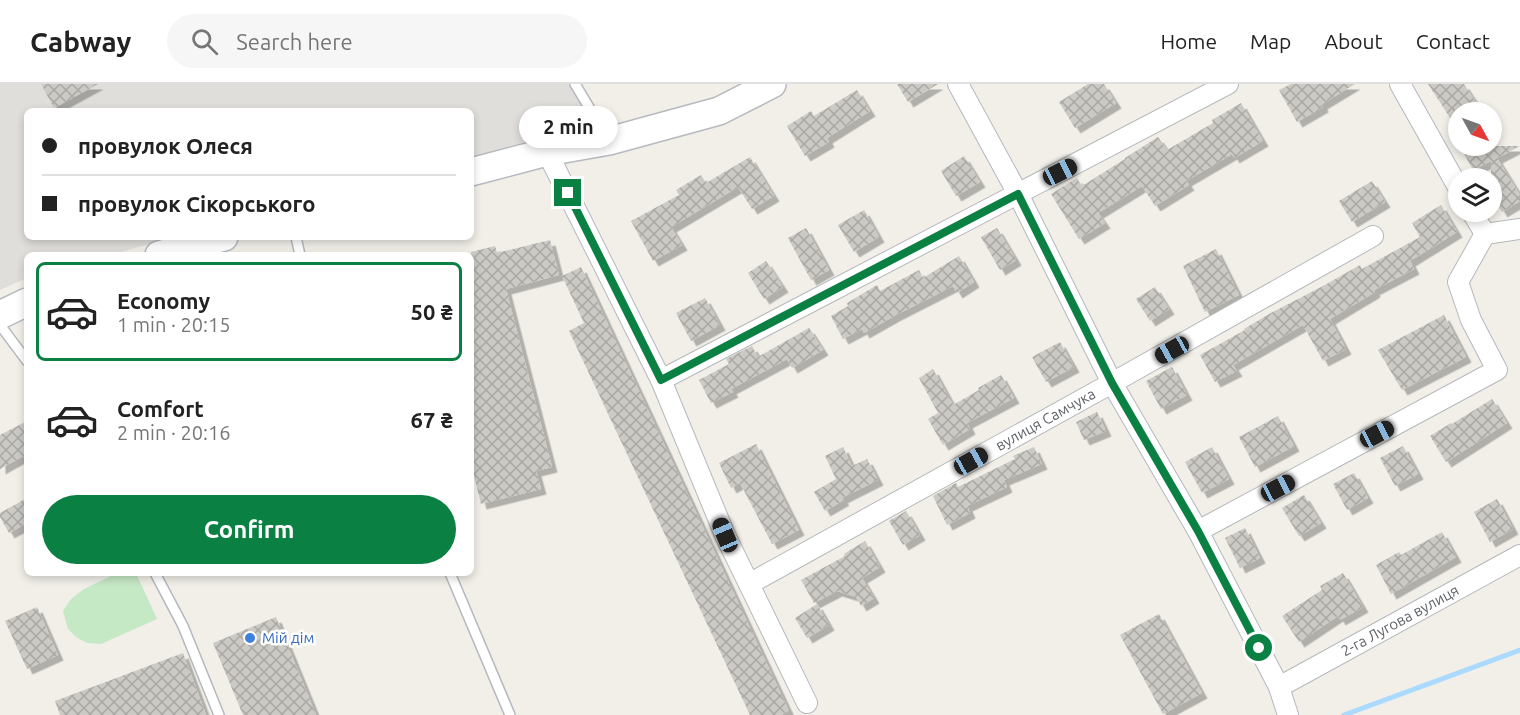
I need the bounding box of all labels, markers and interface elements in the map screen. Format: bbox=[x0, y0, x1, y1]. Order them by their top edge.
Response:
search box bbox=[167, 14, 587, 68]
icon: search bbox=[188, 25, 221, 58]
text: Cabway bbox=[30, 26, 131, 57]
text: Search here bbox=[236, 29, 353, 54]
text: Home bbox=[1160, 29, 1217, 53]
text: Map bbox=[1250, 29, 1291, 53]
text: About bbox=[1324, 29, 1383, 53]
text: Contact bbox=[1416, 29, 1490, 53]
north arrow bbox=[1448, 102, 1502, 156]
map controls bbox=[1448, 102, 1502, 222]
callout: 2 min bbox=[518, 106, 618, 148]
text: 2 min bbox=[543, 115, 594, 138]
text: провулок Олеся bbox=[78, 133, 253, 158]
car bbox=[1040, 156, 1080, 188]
button: layers bbox=[1448, 168, 1502, 222]
route end bbox=[554, 179, 581, 206]
text: провулок Сікорського bbox=[78, 191, 315, 216]
icon: car bbox=[45, 285, 99, 339]
text: Economy bbox=[117, 288, 210, 313]
text: 50 ₴ bbox=[411, 299, 453, 324]
text: 1 min · 20:15 bbox=[117, 313, 231, 336]
car bbox=[1152, 333, 1192, 367]
street label: вулиця Самчука bbox=[992, 385, 1098, 454]
icon: car bbox=[45, 393, 99, 447]
text: Comfort bbox=[117, 396, 204, 421]
text: 67 ₴ bbox=[411, 407, 453, 432]
car bbox=[1357, 418, 1397, 450]
text: 2 min · 20:16 bbox=[117, 421, 231, 444]
car bbox=[951, 444, 991, 478]
car bbox=[1258, 472, 1298, 504]
button: Confirm bbox=[42, 495, 456, 564]
car bbox=[710, 515, 740, 555]
street label: 2-га Лугова вулиця bbox=[1338, 581, 1462, 659]
place label: Мій дім bbox=[262, 629, 314, 646]
marker: Мій дім bbox=[243, 631, 257, 645]
route start bbox=[1245, 634, 1272, 661]

